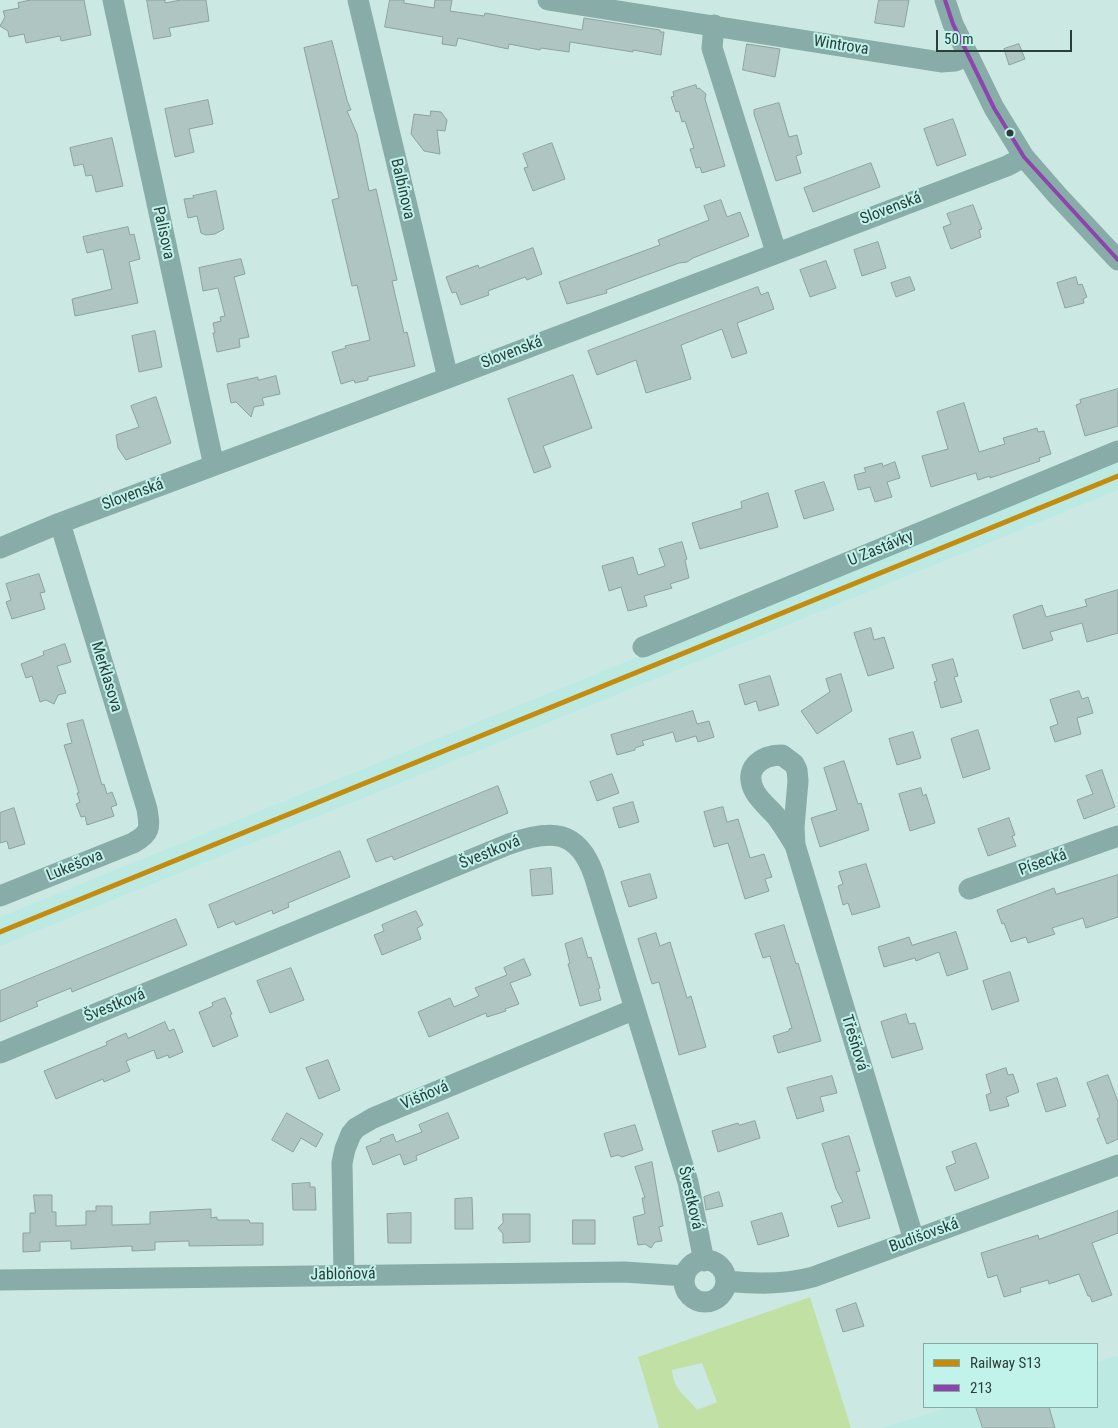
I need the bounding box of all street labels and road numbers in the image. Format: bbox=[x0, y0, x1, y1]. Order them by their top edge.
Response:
street label: Wintrova bbox=[812, 32, 870, 60]
street label: Balbínova bbox=[386, 157, 418, 221]
street label: Slovenská bbox=[858, 189, 924, 229]
street label: Palisova bbox=[148, 205, 178, 261]
street label: Slovenská bbox=[479, 333, 545, 373]
street label: Slovenská bbox=[100, 475, 166, 515]
street label: U Zastávky bbox=[845, 527, 917, 571]
street label: Merklasova bbox=[86, 639, 126, 715]
street label: Švestková bbox=[457, 832, 523, 874]
street label: Písecká bbox=[1016, 845, 1070, 881]
street label: Lukešova bbox=[44, 846, 106, 886]
street label: Švestková bbox=[82, 985, 148, 1027]
street label: Třešňová bbox=[836, 1013, 872, 1073]
street label: Višňová bbox=[398, 1077, 452, 1115]
street label: Švestková bbox=[673, 1165, 707, 1231]
street label: Budišovská bbox=[887, 1215, 961, 1257]
street label: Jabloňová bbox=[310, 1265, 376, 1285]

